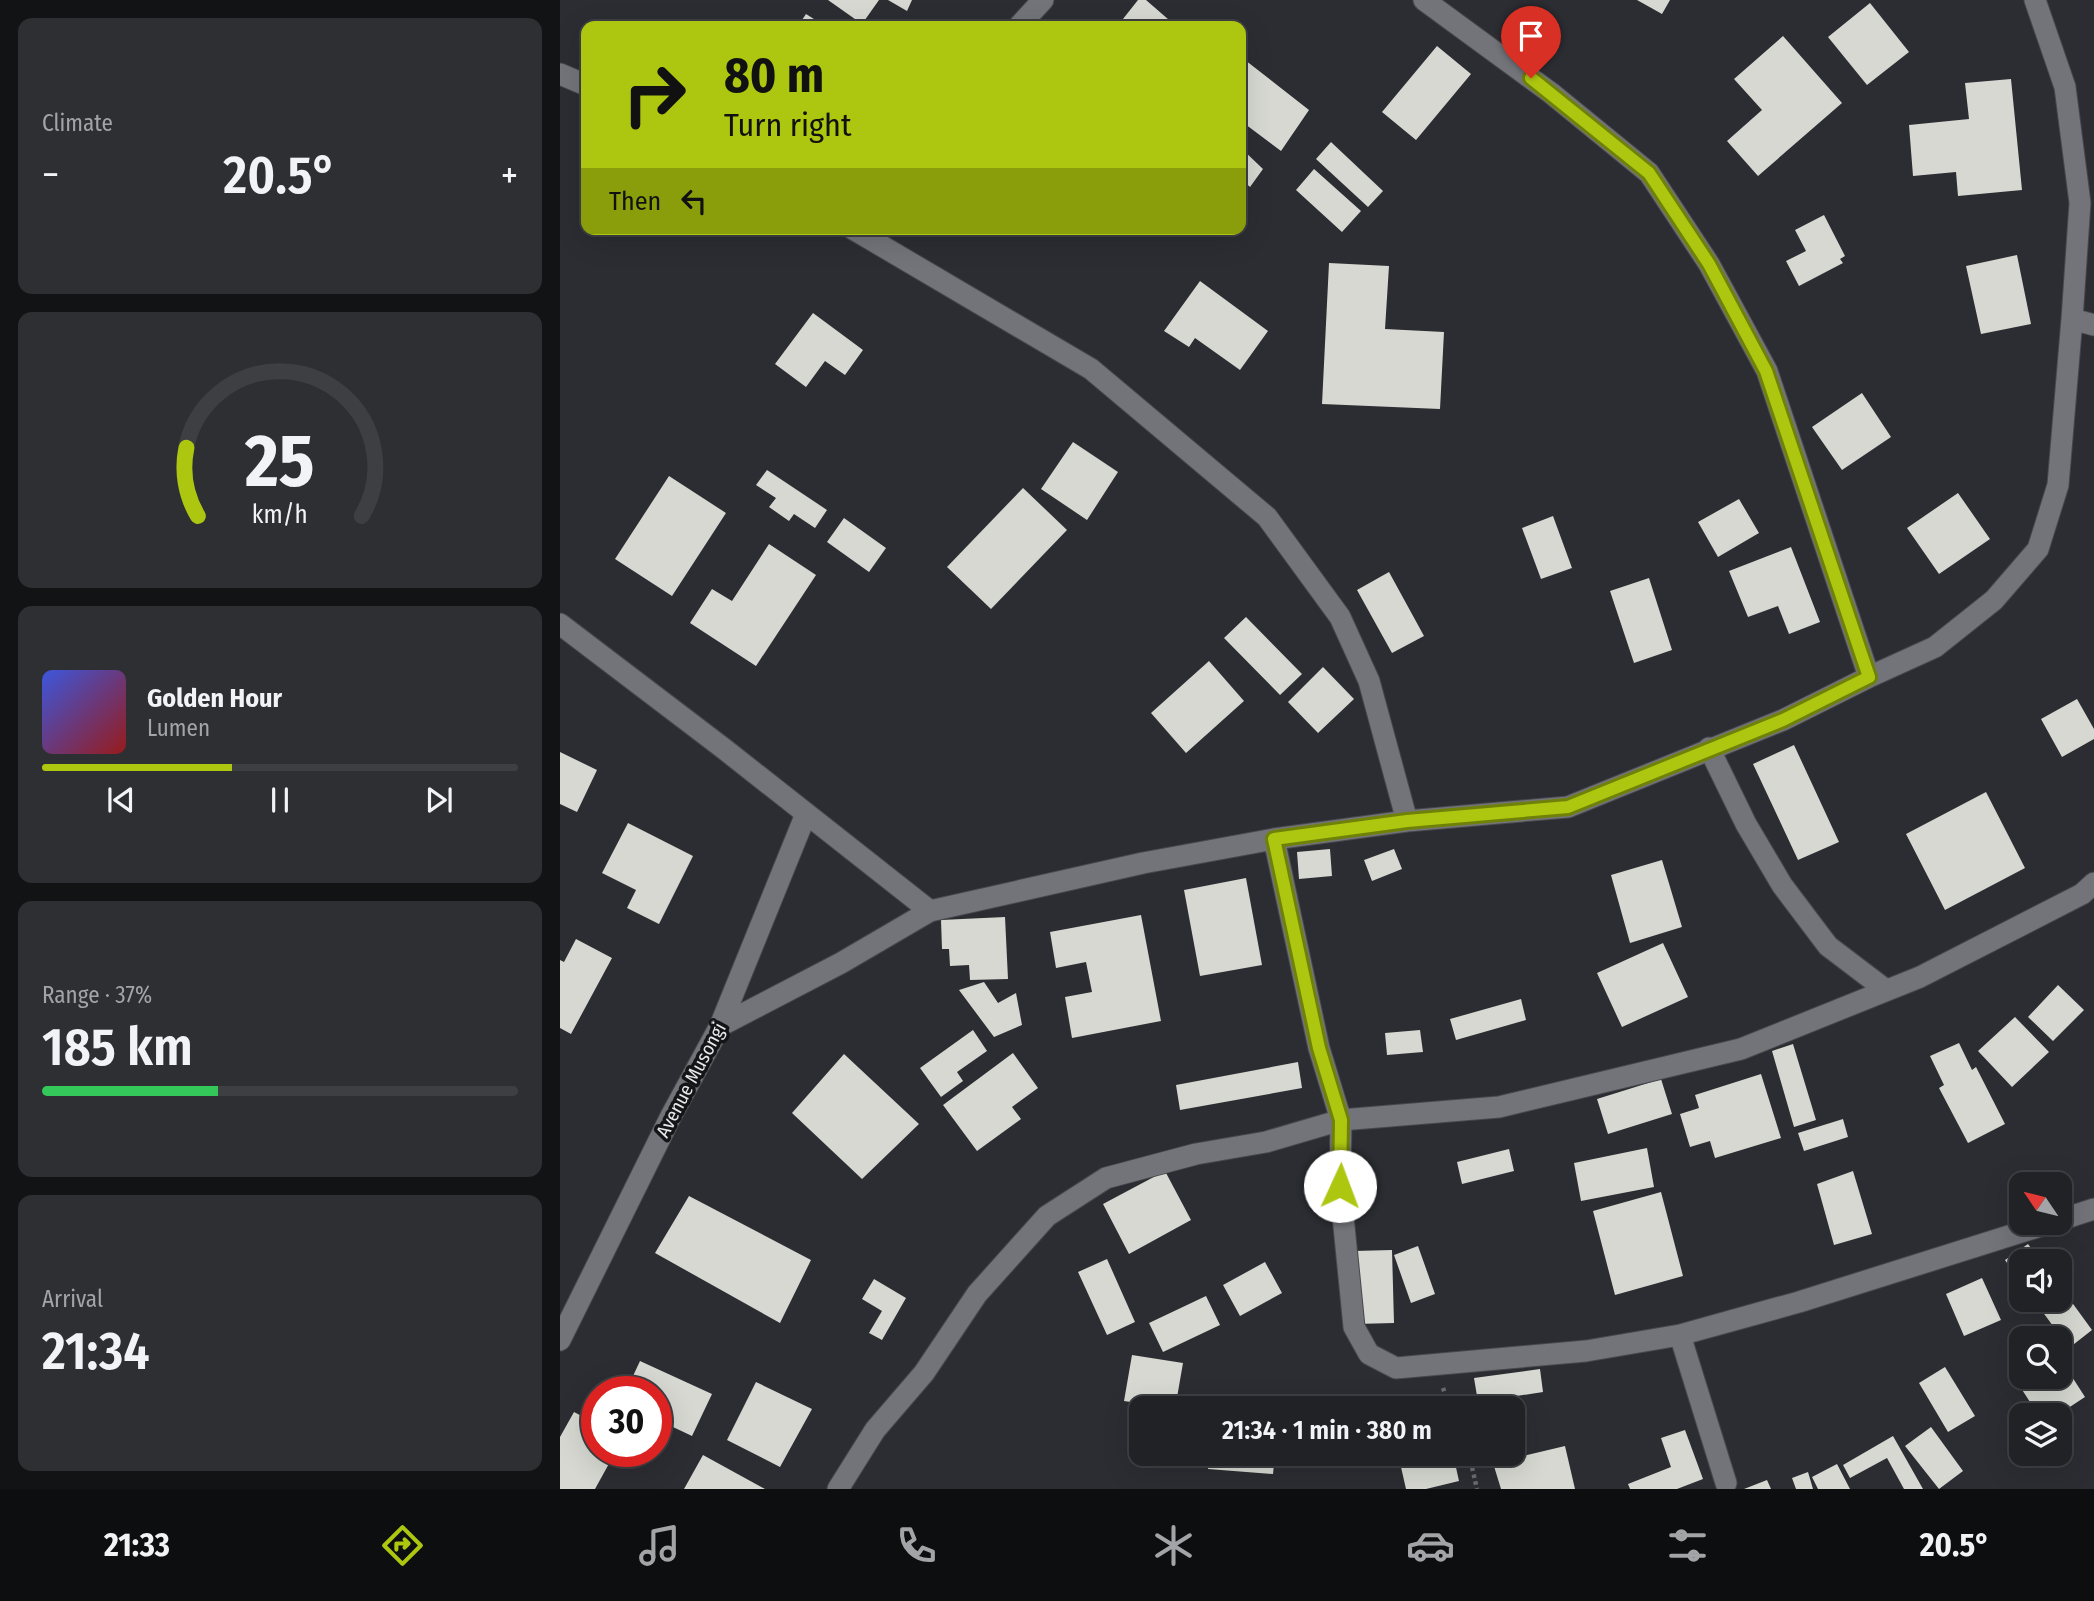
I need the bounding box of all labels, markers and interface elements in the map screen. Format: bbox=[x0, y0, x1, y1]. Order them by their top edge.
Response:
pin bbox=[1501, 6, 1561, 78]
icon: arrive bbox=[1512, 17, 1550, 55]
text: 80 m bbox=[724, 46, 824, 105]
icon: right bbox=[609, 49, 700, 140]
text: Turn right bbox=[724, 106, 851, 144]
text: Climate bbox=[42, 109, 113, 137]
text: 20.5° bbox=[223, 144, 337, 207]
text: − bbox=[42, 152, 59, 198]
text: + bbox=[501, 152, 518, 198]
icon: left bbox=[675, 182, 713, 220]
text: Then bbox=[609, 186, 661, 217]
text: 25 bbox=[244, 419, 315, 506]
text: km/h bbox=[252, 500, 308, 530]
text: Golden Hour bbox=[147, 683, 282, 714]
text: Lumen bbox=[147, 714, 210, 742]
icon: previous bbox=[102, 781, 140, 819]
icon: pause bbox=[261, 781, 299, 819]
icon: next bbox=[420, 781, 458, 819]
text: Range · 37% bbox=[42, 981, 152, 1009]
text: 185 km bbox=[42, 1016, 193, 1079]
street label: Avenue Musongi bbox=[651, 1019, 731, 1141]
position arrow bbox=[1303, 1149, 1377, 1223]
north arrow bbox=[2009, 1172, 2072, 1236]
map controls bbox=[2009, 1172, 2072, 1466]
button: sound bbox=[2009, 1249, 2072, 1312]
text: Arrival bbox=[42, 1285, 103, 1313]
text: 21:34 bbox=[42, 1320, 150, 1383]
button: search bbox=[2009, 1326, 2072, 1389]
speed limit sign: 30 bbox=[581, 1376, 672, 1467]
button: layers bbox=[2009, 1403, 2072, 1466]
text: 21:34 · 1 min · 380 m bbox=[1222, 1415, 1432, 1446]
icon: directions bbox=[378, 1521, 427, 1570]
icon: music bbox=[635, 1521, 684, 1570]
icon: phone bbox=[892, 1521, 941, 1570]
icon: climate bbox=[1149, 1521, 1198, 1570]
icon: car bbox=[1406, 1521, 1455, 1570]
icon: filters bbox=[1663, 1521, 1712, 1570]
text: 21:33 bbox=[104, 1526, 170, 1564]
text: 20.5° bbox=[1920, 1526, 1990, 1564]

